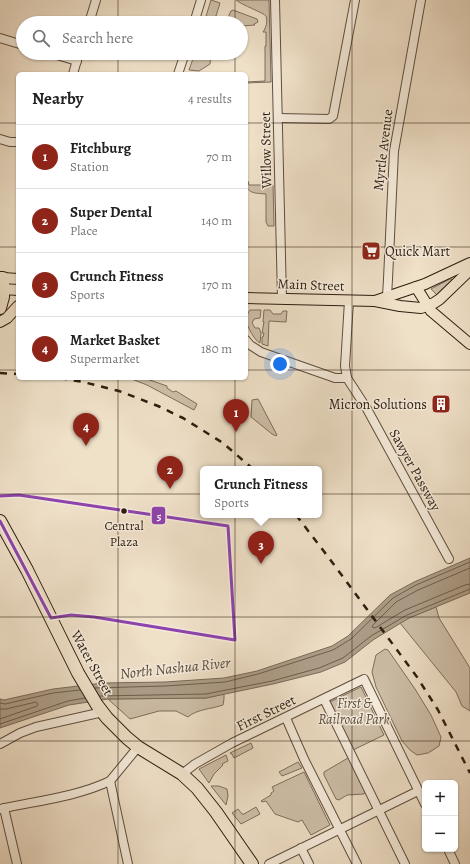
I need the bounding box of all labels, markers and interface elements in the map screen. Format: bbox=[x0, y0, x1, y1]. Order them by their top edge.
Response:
search box bbox=[16, 16, 248, 60]
icon: search bbox=[30, 27, 52, 49]
text: Search here bbox=[62, 28, 133, 48]
text: Nearby bbox=[32, 87, 83, 110]
text: 4 results bbox=[188, 90, 232, 107]
street label: Myrtle Avenue bbox=[369, 108, 397, 192]
street label: Willow Street bbox=[256, 111, 276, 190]
text: Fitchburg bbox=[70, 138, 131, 158]
text: 1 bbox=[43, 148, 47, 165]
text: 70 m bbox=[206, 148, 232, 165]
text: Station bbox=[70, 158, 109, 175]
text: Super Dental bbox=[70, 202, 152, 222]
text: 2 bbox=[42, 212, 48, 229]
text: 140 m bbox=[201, 212, 232, 229]
text: Place bbox=[70, 222, 98, 239]
supermarket icon: Quick Mart bbox=[360, 240, 382, 262]
place label: Quick Mart bbox=[385, 242, 451, 261]
text: Crunch Fitness bbox=[70, 266, 164, 286]
street label: Main Street bbox=[277, 274, 345, 296]
text: 3 bbox=[42, 276, 48, 293]
text: 170 m bbox=[202, 276, 232, 293]
text: Sports bbox=[70, 286, 105, 303]
text: Market Basket bbox=[70, 330, 160, 350]
text: 4 bbox=[42, 340, 48, 357]
text: 180 m bbox=[201, 340, 232, 357]
text: Supermarket bbox=[70, 350, 140, 367]
your location bbox=[270, 354, 290, 374]
building icon: Micron Solutions bbox=[430, 393, 452, 415]
place label: Micron Solutions bbox=[329, 395, 427, 414]
pin: 1 bbox=[223, 399, 249, 432]
pin: 4 bbox=[73, 413, 99, 446]
street label: Sawyer Passway bbox=[385, 426, 446, 515]
pin: 2 bbox=[157, 456, 183, 489]
popup bbox=[200, 466, 322, 518]
text: Crunch Fitness bbox=[214, 474, 308, 494]
text: Sports bbox=[214, 494, 249, 511]
marker: Central Plaza bbox=[119, 506, 129, 516]
line badge: 5 bbox=[151, 506, 166, 525]
text: 5 bbox=[157, 509, 162, 524]
place label: Central Plaza bbox=[104, 517, 144, 550]
pin: 3 bbox=[248, 531, 274, 564]
street label: Water Street bbox=[66, 626, 118, 699]
water label: North Nashua River bbox=[119, 652, 232, 684]
street label: First Street bbox=[233, 690, 299, 735]
park label: First & Railroad Park bbox=[318, 694, 390, 729]
map controls bbox=[422, 780, 458, 852]
button: + bbox=[422, 780, 458, 816]
button: − bbox=[422, 816, 458, 852]

